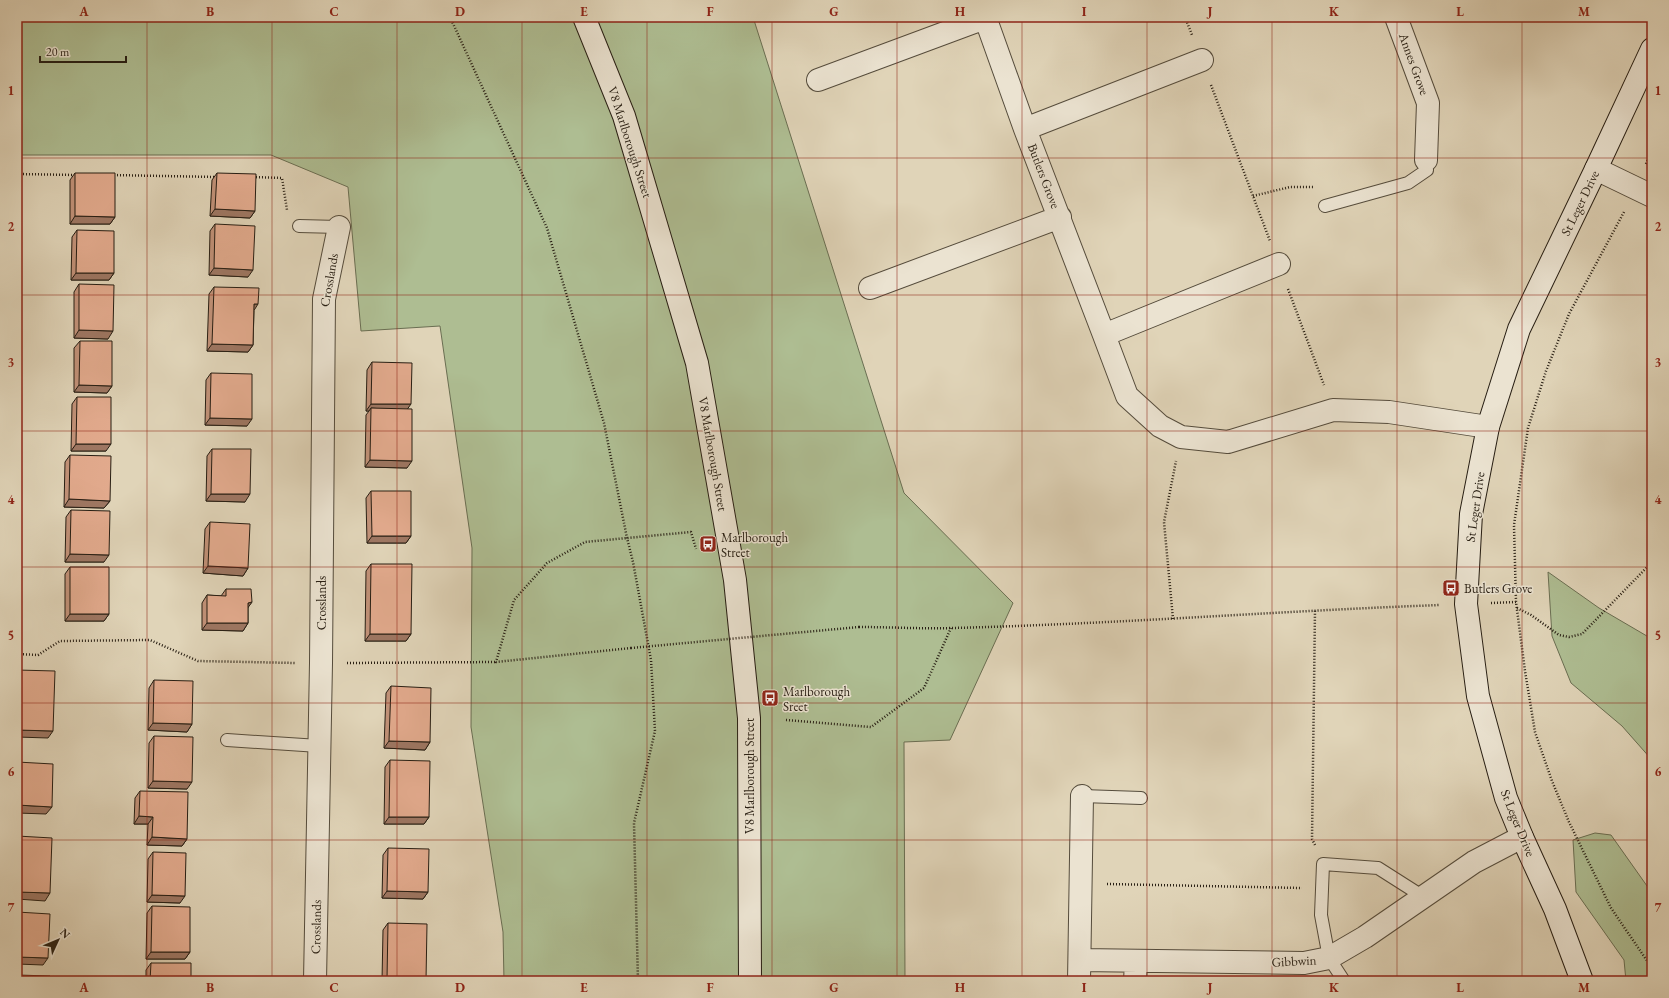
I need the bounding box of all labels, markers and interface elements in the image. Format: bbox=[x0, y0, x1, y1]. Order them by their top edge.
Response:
text: A bbox=[78, 3, 89, 20]
text: B bbox=[206, 3, 214, 20]
text: C bbox=[329, 3, 339, 20]
text: D bbox=[455, 3, 465, 20]
text: E bbox=[580, 3, 588, 20]
text: F bbox=[706, 3, 714, 20]
text: G bbox=[829, 3, 839, 20]
text: H bbox=[955, 3, 966, 20]
text: I bbox=[1082, 3, 1087, 20]
text: J bbox=[1206, 3, 1213, 20]
text: K bbox=[1329, 3, 1340, 20]
text: L bbox=[1456, 3, 1464, 20]
text: M bbox=[1578, 3, 1590, 20]
street label: Annes Grove bbox=[1395, 30, 1433, 97]
scale bar bbox=[40, 38, 126, 64]
text: 20 m bbox=[46, 44, 70, 60]
text: 1 bbox=[8, 82, 15, 99]
text: 1 bbox=[1655, 82, 1662, 99]
street label: V8 Marlborough Street bbox=[604, 84, 656, 200]
street label: Butlers Grove bbox=[1024, 141, 1064, 211]
street label: St Leger Drive bbox=[1557, 167, 1603, 239]
text: 2 bbox=[8, 218, 15, 235]
text: 2 bbox=[1655, 218, 1662, 235]
street label: Crosslands bbox=[316, 252, 342, 308]
text: 3 bbox=[8, 354, 15, 371]
text: 3 bbox=[1655, 354, 1662, 371]
street label: V8 Marlborough Street bbox=[695, 395, 731, 513]
street label: St Leger Drive bbox=[1462, 471, 1488, 543]
text: 4 bbox=[8, 491, 15, 508]
text: 4 bbox=[1655, 491, 1662, 508]
place label: Marlborough Street bbox=[721, 529, 789, 561]
bus stop icon: Marlborough Street bbox=[698, 534, 718, 554]
street label: Crosslands bbox=[313, 576, 330, 630]
bus stop icon: Butlers Grove bbox=[1441, 578, 1461, 598]
place label: Butlers Grove bbox=[1464, 580, 1532, 597]
text: 5 bbox=[8, 627, 14, 644]
text: 5 bbox=[1655, 627, 1661, 644]
place label: Marlborough Sreet bbox=[783, 683, 851, 715]
bus stop icon: Marlborough Sreet bbox=[760, 688, 780, 708]
street label: V8 Marlborough Street bbox=[741, 718, 758, 834]
text: 6 bbox=[8, 763, 15, 780]
text: 6 bbox=[1655, 763, 1662, 780]
street label: St Leger Drive bbox=[1497, 787, 1539, 859]
text: 7 bbox=[8, 899, 15, 916]
text: 7 bbox=[1655, 899, 1662, 916]
street label: Crosslands bbox=[307, 900, 325, 954]
north arrow bbox=[38, 920, 78, 960]
text: N bbox=[57, 925, 73, 941]
street label: Gibbwin bbox=[1271, 951, 1317, 971]
text: A bbox=[78, 979, 89, 996]
text: B bbox=[206, 979, 214, 996]
text: C bbox=[329, 979, 339, 996]
text: D bbox=[455, 979, 465, 996]
text: E bbox=[580, 979, 588, 996]
text: F bbox=[706, 979, 714, 996]
text: G bbox=[829, 979, 839, 996]
text: H bbox=[955, 979, 966, 996]
text: I bbox=[1082, 979, 1087, 996]
text: J bbox=[1206, 979, 1213, 996]
text: K bbox=[1329, 979, 1340, 996]
text: L bbox=[1456, 979, 1464, 996]
text: M bbox=[1578, 979, 1590, 996]

